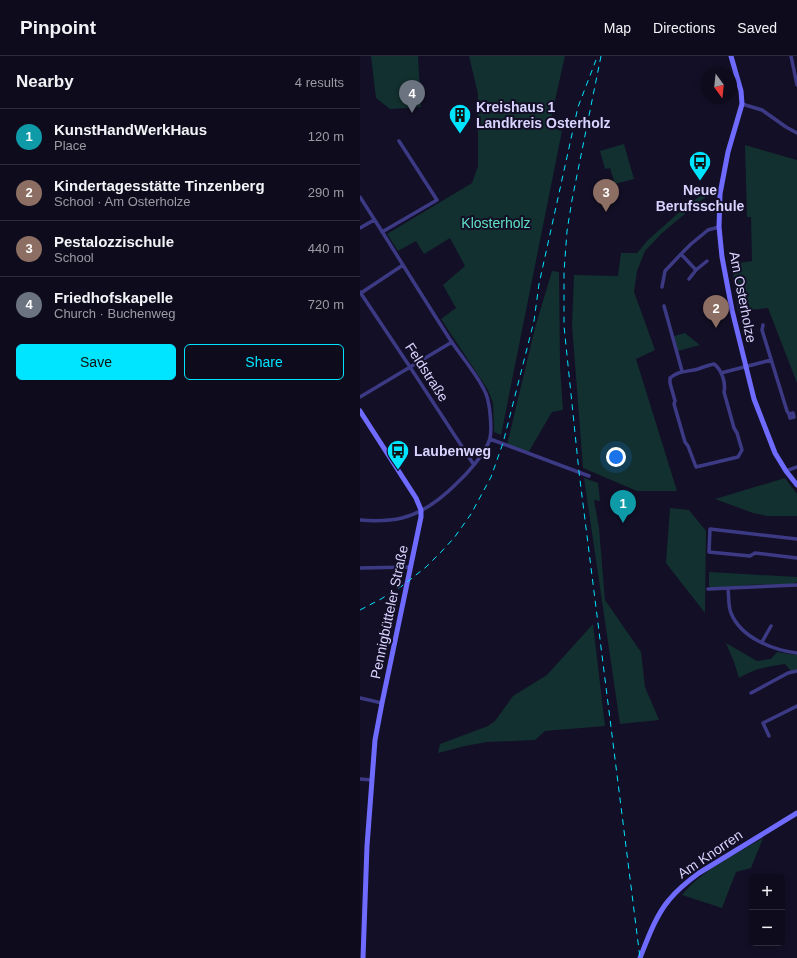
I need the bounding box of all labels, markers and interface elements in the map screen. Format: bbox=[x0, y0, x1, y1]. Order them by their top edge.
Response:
text: Pinpoint bbox=[20, 17, 96, 38]
text: Map bbox=[604, 20, 631, 36]
text: Directions bbox=[653, 20, 715, 36]
text: Saved bbox=[737, 20, 777, 36]
north arrow bbox=[701, 68, 737, 104]
text: Nearby bbox=[16, 72, 74, 91]
text: 4 results bbox=[295, 75, 344, 90]
pin: 4 bbox=[399, 80, 425, 113]
place label: Kreishaus 1 Landkreis Osterholz bbox=[476, 99, 611, 131]
building icon: Kreishaus 1 Landkreis Osterholz bbox=[447, 102, 473, 135]
text: KunstHandWerkHaus bbox=[54, 121, 207, 138]
text: 1 bbox=[25, 129, 33, 144]
text: 120 m bbox=[308, 129, 344, 144]
text: Place bbox=[54, 138, 87, 153]
bus stop icon: Neue Berufsschule bbox=[687, 149, 713, 182]
text: Kindertagesstätte Tinzenberg bbox=[54, 177, 265, 194]
pin: 3 bbox=[593, 179, 619, 212]
place label: Neue Berufsschule bbox=[656, 182, 745, 214]
text: 2 bbox=[25, 185, 33, 200]
text: 290 m bbox=[308, 185, 344, 200]
text: School · Am Osterholze bbox=[54, 194, 191, 209]
park label: Klosterholz bbox=[461, 215, 531, 231]
text: Pestalozzischule bbox=[54, 233, 174, 250]
text: 3 bbox=[25, 241, 33, 256]
text: 440 m bbox=[308, 241, 344, 256]
text: School bbox=[54, 250, 94, 265]
street label: Am Osterholze bbox=[726, 250, 760, 344]
text: Friedhofskapelle bbox=[54, 289, 173, 306]
pin: 2 bbox=[703, 295, 729, 328]
text: 4 bbox=[25, 297, 33, 312]
text: 720 m bbox=[308, 297, 344, 312]
text: Church · Buchenweg bbox=[54, 306, 175, 321]
street label: Feldstraße bbox=[402, 340, 452, 405]
button: Save bbox=[16, 344, 176, 380]
button: Share bbox=[184, 344, 344, 380]
bus stop icon: Laubenweg bbox=[385, 438, 411, 471]
place label: Laubenweg bbox=[414, 443, 491, 459]
your location bbox=[606, 447, 626, 467]
pin: 1 bbox=[610, 490, 636, 523]
street label: Pennigbütteler Straße bbox=[367, 544, 411, 680]
street label: Am Knorren bbox=[675, 826, 745, 882]
map controls bbox=[749, 874, 785, 946]
button: + bbox=[749, 874, 785, 910]
button: − bbox=[749, 910, 785, 946]

